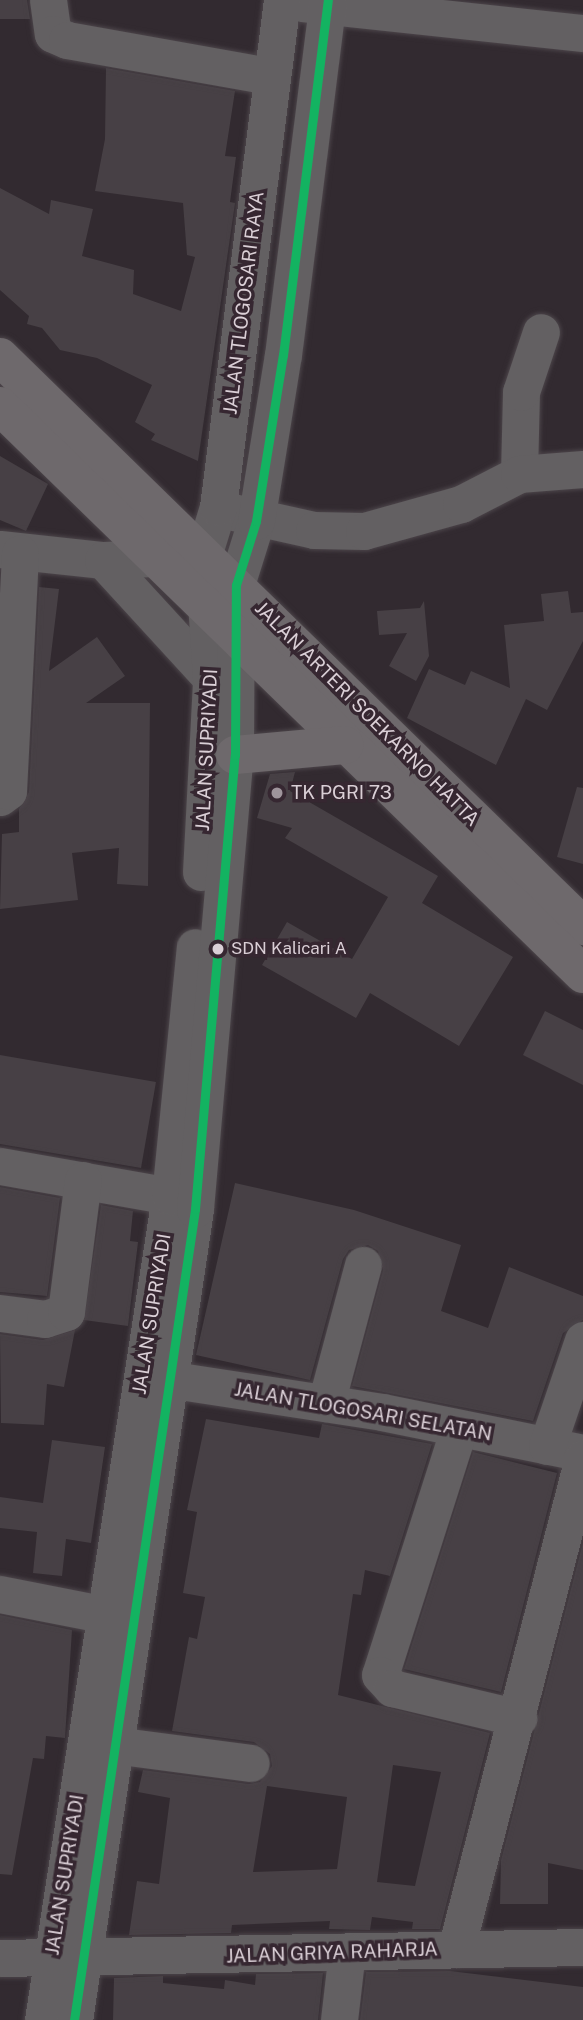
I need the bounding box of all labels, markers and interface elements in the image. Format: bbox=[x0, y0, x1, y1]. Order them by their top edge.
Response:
street label: JALAN TLOGOSARI RAYA bbox=[219, 190, 269, 416]
street label: JALAN ARTERI SOEKARNO HATTA bbox=[250, 597, 484, 831]
street label: JALAN SUPRIYADI bbox=[191, 668, 223, 832]
place label: TK PGRI 73 bbox=[291, 782, 392, 804]
marker: TK PGRI 73 bbox=[269, 785, 285, 801]
place label: SDN Kalicari A bbox=[231, 939, 347, 959]
marker: SDN Kalicari A bbox=[211, 942, 225, 956]
street label: JALAN SUPRIYADI bbox=[128, 1232, 176, 1396]
street label: JALAN TLOGOSARI SELATAN bbox=[232, 1378, 494, 1446]
street label: JALAN SUPRIYADI bbox=[41, 1793, 89, 1957]
street label: JALAN GRIYA RAHARJA bbox=[226, 1938, 438, 1968]

